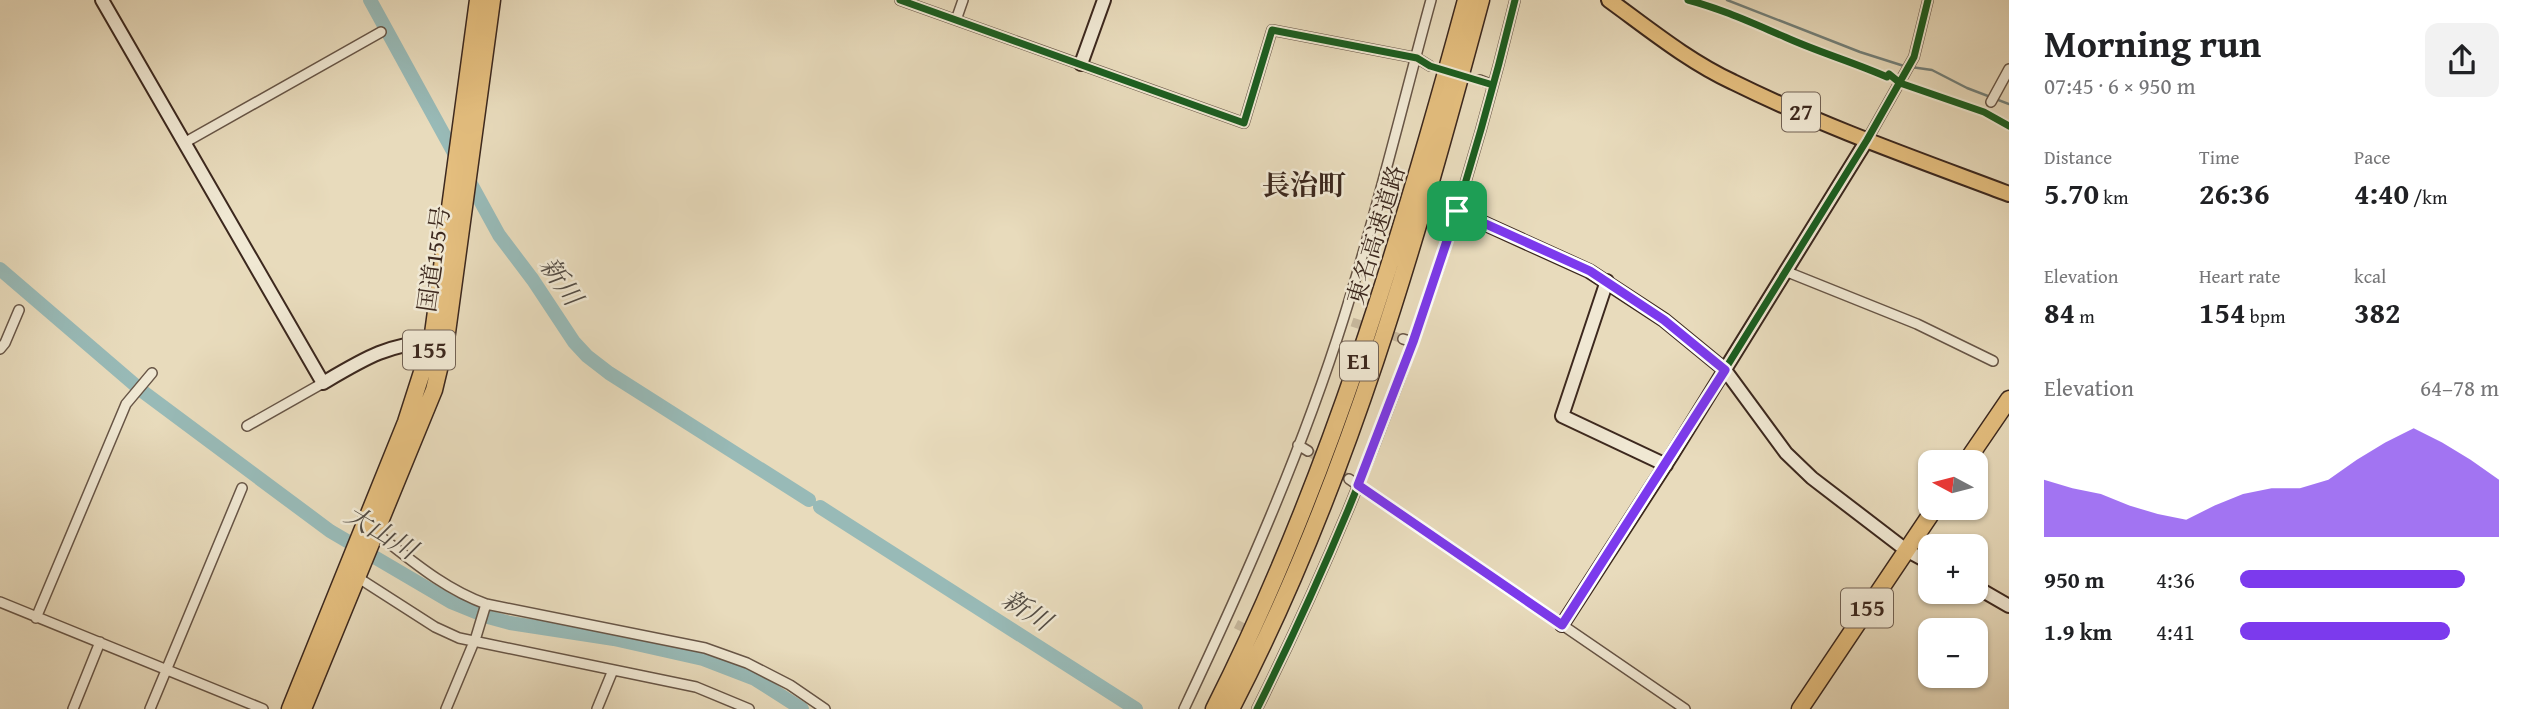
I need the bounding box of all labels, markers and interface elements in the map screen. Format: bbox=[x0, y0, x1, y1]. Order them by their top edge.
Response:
text: Morning run bbox=[2044, 15, 2261, 71]
button: share bbox=[2425, 23, 2499, 97]
text: 07:45 · 6 × 950 m bbox=[2044, 69, 2196, 102]
road number: 27 bbox=[1782, 92, 1820, 132]
text: Distance bbox=[2044, 143, 2112, 171]
text: Time bbox=[2199, 143, 2239, 171]
text: Pace bbox=[2354, 143, 2391, 171]
street label: 東名高速道路 bbox=[1338, 161, 1413, 309]
district label: 長治町 bbox=[1262, 164, 1346, 205]
text: 5.70 bbox=[2044, 171, 2099, 215]
text: 26:36 bbox=[2199, 171, 2270, 215]
text: 4:40 bbox=[2354, 171, 2409, 215]
pin bbox=[1427, 181, 1487, 241]
text: km bbox=[2099, 183, 2128, 211]
text: /km bbox=[2409, 183, 2447, 211]
icon: arrive bbox=[1438, 192, 1476, 230]
street label: 国道155号 bbox=[409, 204, 458, 314]
water label: 新川 bbox=[531, 248, 594, 316]
text: Elevation bbox=[2044, 262, 2118, 290]
text: Heart rate bbox=[2199, 262, 2280, 290]
text: kcal bbox=[2354, 262, 2386, 290]
text: 84 bbox=[2044, 290, 2075, 334]
text: 154 bbox=[2199, 290, 2246, 334]
text: 382 bbox=[2354, 290, 2401, 334]
text: m bbox=[2075, 302, 2095, 330]
text: bpm bbox=[2246, 302, 2285, 330]
road number: 155 bbox=[403, 330, 455, 370]
road number: E1 bbox=[1340, 342, 1378, 380]
text: Elevation bbox=[2044, 371, 2134, 404]
text: 64–78 m bbox=[2420, 371, 2499, 404]
north arrow bbox=[1918, 450, 1988, 520]
map controls bbox=[1918, 450, 1988, 688]
water label: 大山川 bbox=[338, 495, 427, 570]
button: + bbox=[1918, 534, 1988, 604]
text: 950 m bbox=[2044, 563, 2105, 596]
text: 4:36 bbox=[2156, 563, 2195, 596]
water label: 新川 bbox=[995, 579, 1062, 642]
road number: 155 bbox=[1841, 588, 1893, 628]
text: 1.9 km bbox=[2044, 615, 2112, 648]
text: 4:41 bbox=[2156, 615, 2195, 648]
button: − bbox=[1918, 618, 1988, 688]

